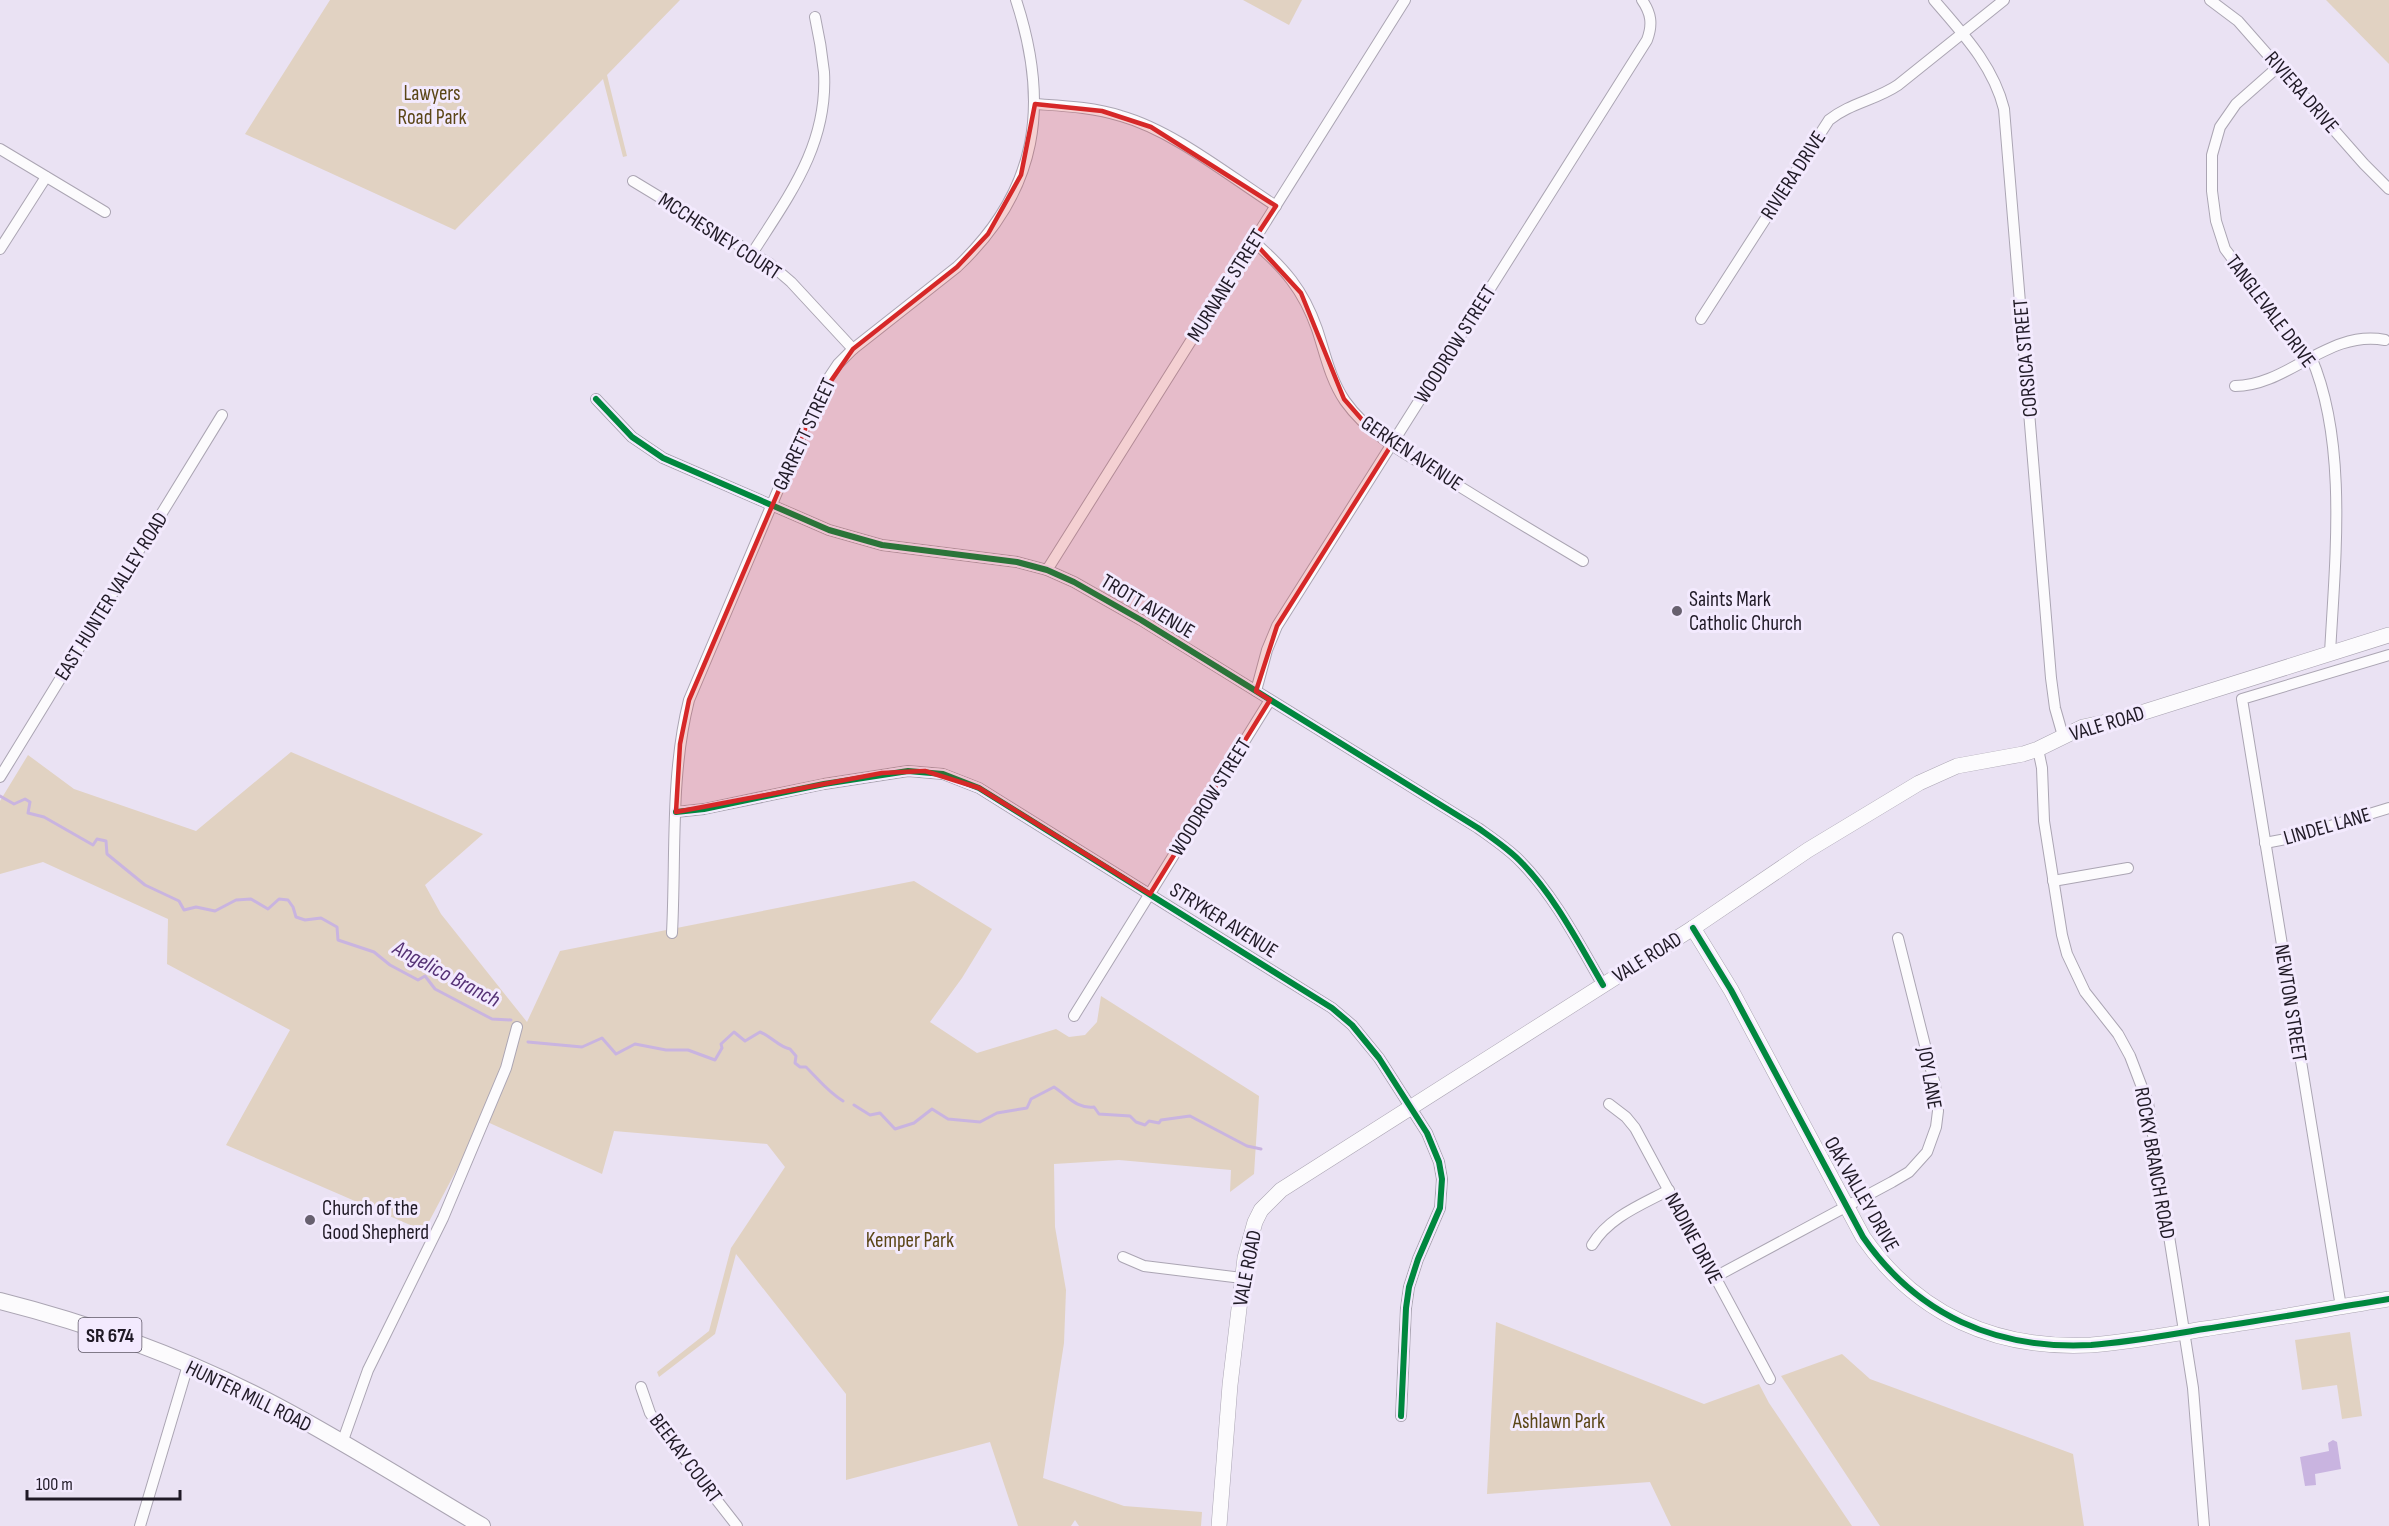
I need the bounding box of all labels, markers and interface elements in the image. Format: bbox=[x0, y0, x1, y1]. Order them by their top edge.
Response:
street label: RIVIERA DRIVE bbox=[2259, 46, 2344, 138]
park label: Lawyers Road Park bbox=[397, 81, 467, 130]
street label: RIVIERA DRIVE bbox=[1756, 126, 1831, 224]
street label: MCCHESNEY COURT bbox=[654, 187, 786, 286]
street label: MURNANE STREET bbox=[1182, 224, 1271, 346]
street label: TANGLEVALE DRIVE bbox=[2220, 250, 2321, 372]
street label: WOODROW STREET bbox=[1409, 280, 1502, 408]
street label: CORSICA STREET bbox=[2008, 297, 2043, 418]
street label: GARRETT STREET bbox=[768, 374, 842, 494]
street label: GERKEN AVENUE bbox=[1356, 410, 1467, 497]
street label: EAST HUNTER VALLEY ROAD bbox=[50, 508, 173, 685]
street label: TROTT AVENUE bbox=[1096, 569, 1199, 644]
place label: Saints Mark Catholic Church bbox=[1689, 587, 1802, 636]
marker: Saints Mark Catholic Church bbox=[1670, 604, 1684, 618]
street label: VALE ROAD bbox=[2067, 700, 2147, 747]
street label: WOODROW STREET bbox=[1164, 733, 1257, 861]
street label: LINDEL LANE bbox=[2281, 802, 2373, 851]
street label: STRYKER AVENUE bbox=[1165, 877, 1282, 964]
street label: VALE ROAD bbox=[1608, 926, 1686, 988]
water label: Angelico Branch bbox=[387, 934, 504, 1014]
street label: NEWTON STREET bbox=[2269, 943, 2312, 1064]
street label: JOY LANE bbox=[1912, 1044, 1947, 1111]
street label: ROCKY BRANCH ROAD bbox=[2129, 1085, 2180, 1241]
street label: OAK VALLEY DRIVE bbox=[1819, 1132, 1905, 1256]
street label: NADINE DRIVE bbox=[1659, 1189, 1728, 1288]
place label: Church of the Good Shepherd bbox=[322, 1196, 429, 1245]
marker: Church of the Good Shepherd bbox=[303, 1213, 317, 1227]
park label: Kemper Park bbox=[866, 1228, 954, 1253]
street label: VALE ROAD bbox=[1228, 1228, 1267, 1308]
road number: SR 674 bbox=[78, 1318, 142, 1352]
street label: HUNTER MILL ROAD bbox=[182, 1355, 316, 1438]
street label: BEEKAY COURT bbox=[644, 1409, 727, 1508]
park label: Ashlawn Park bbox=[1512, 1409, 1605, 1434]
scale bar bbox=[27, 1463, 180, 1501]
text: 100 m bbox=[36, 1474, 73, 1495]

